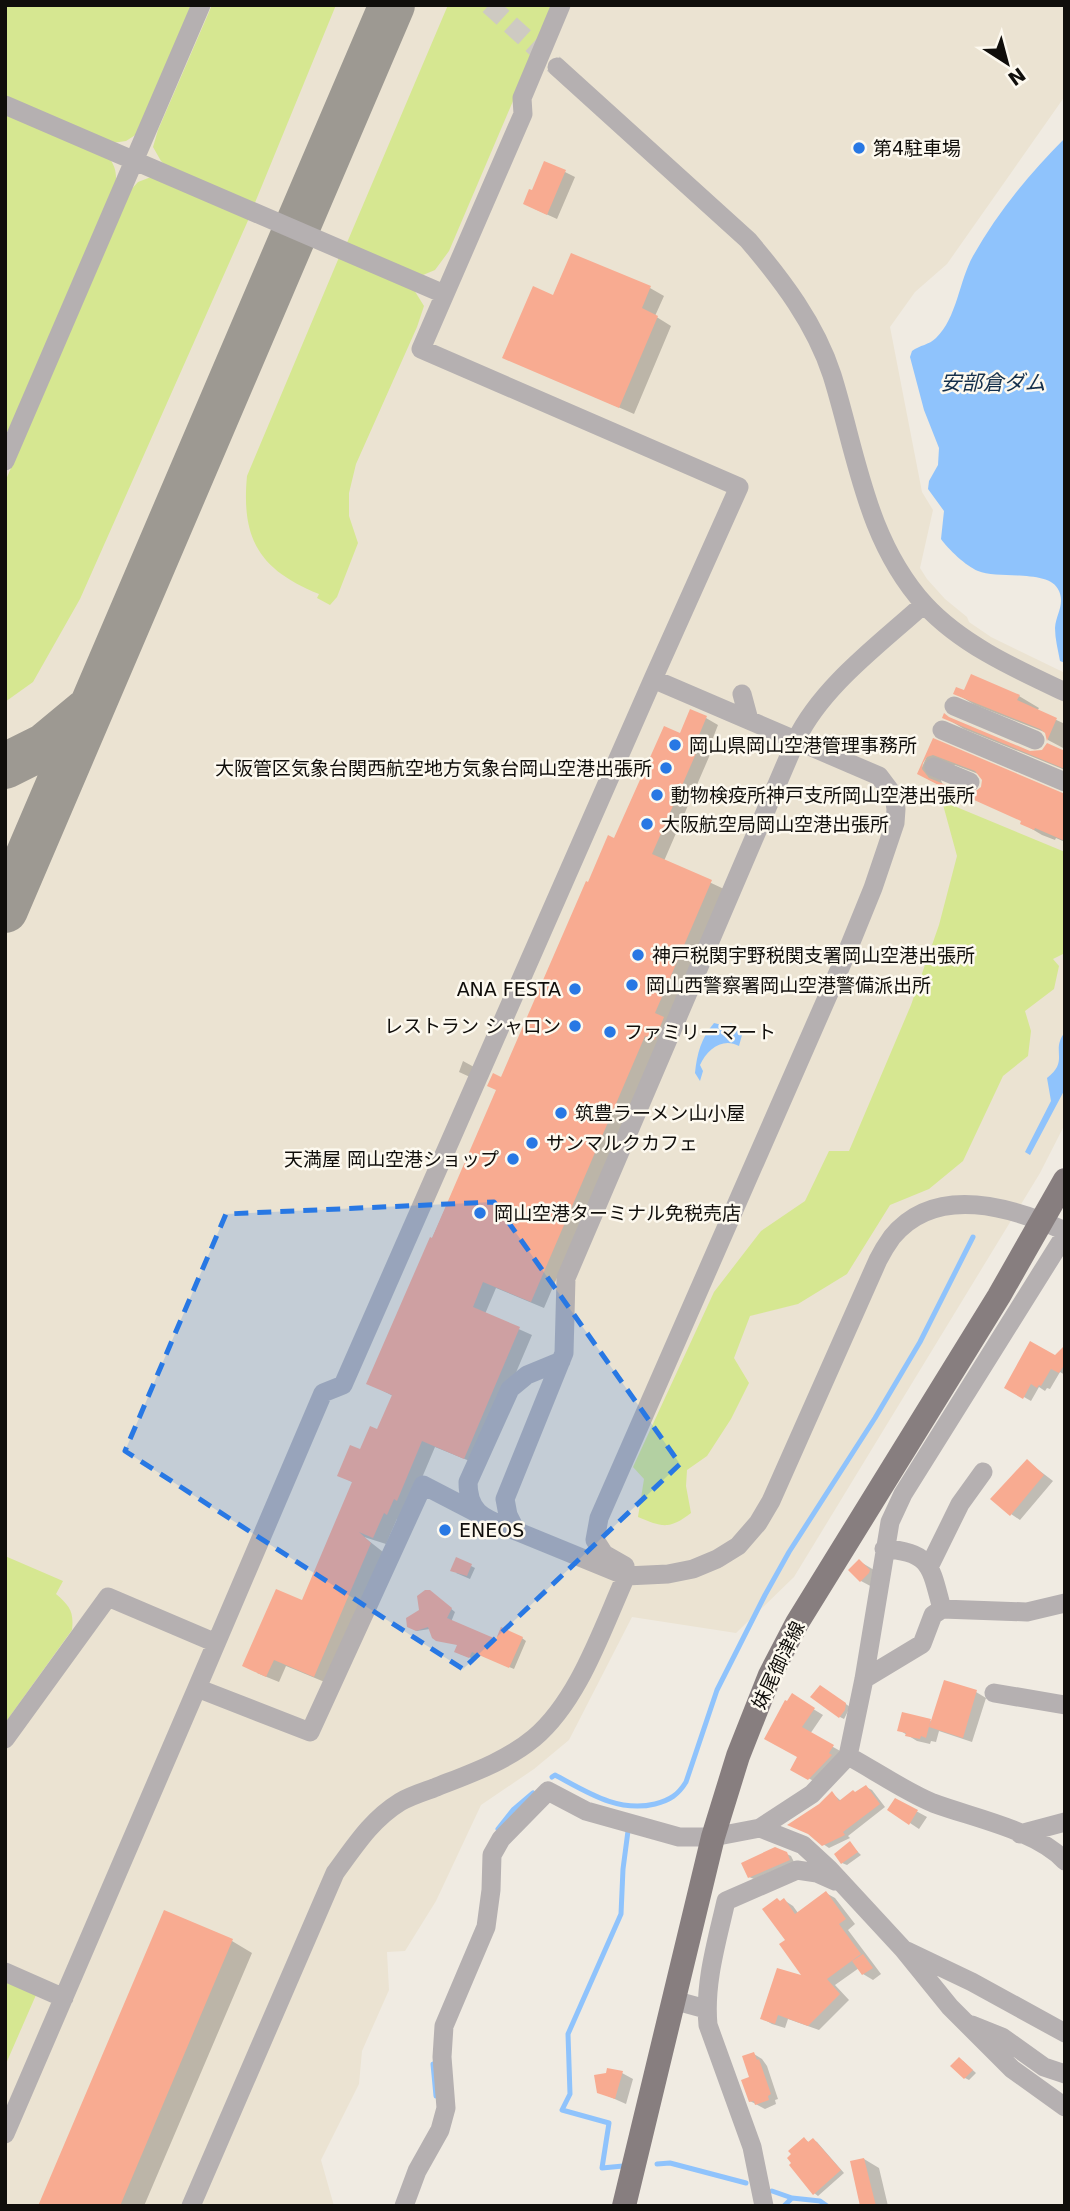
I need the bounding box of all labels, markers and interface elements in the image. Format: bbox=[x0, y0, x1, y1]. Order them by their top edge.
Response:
north arrow bbox=[972, 28, 1042, 98]
text: N bbox=[1004, 63, 1030, 90]
place label: 第4駐車場 bbox=[873, 137, 961, 159]
marker: 第4駐車場 bbox=[851, 140, 867, 156]
water label: 安部倉ダム bbox=[941, 371, 1046, 395]
place label: 岡山県岡山空港管理事務所 bbox=[689, 734, 917, 756]
marker: 岡山県岡山空港管理事務所 bbox=[667, 737, 683, 753]
place label: 大阪管区気象台関西航空地方気象台岡山空港出張所 bbox=[215, 757, 652, 779]
marker: 大阪管区気象台関西航空地方気象台岡山空港出張所 bbox=[658, 760, 674, 776]
place label: 動物検疫所神戸支所岡山空港出張所 bbox=[671, 784, 975, 806]
marker: 動物検疫所神戸支所岡山空港出張所 bbox=[649, 787, 665, 803]
place label: 大阪航空局岡山空港出張所 bbox=[661, 813, 889, 835]
marker: 大阪航空局岡山空港出張所 bbox=[639, 816, 655, 832]
place label: 神戸税関宇野税関支署岡山空港出張所 bbox=[652, 944, 975, 966]
marker: 神戸税関宇野税関支署岡山空港出張所 bbox=[630, 947, 646, 963]
place label: 岡山西警察署岡山空港警備派出所 bbox=[646, 974, 931, 996]
marker: 岡山西警察署岡山空港警備派出所 bbox=[624, 977, 640, 993]
place label: ANA FESTA bbox=[457, 978, 561, 1000]
marker: ANA FESTA bbox=[567, 981, 583, 997]
place label: レストラン シャロン bbox=[384, 1015, 561, 1037]
marker: レストラン シャロン bbox=[567, 1018, 583, 1034]
place label: ファミリーマート bbox=[624, 1021, 776, 1043]
marker: ファミリーマート bbox=[602, 1024, 618, 1040]
place label: 筑豊ラーメン山小屋 bbox=[575, 1102, 745, 1124]
marker: 筑豊ラーメン山小屋 bbox=[553, 1105, 569, 1121]
place label: サンマルクカフェ bbox=[546, 1132, 698, 1154]
marker: サンマルクカフェ bbox=[524, 1135, 540, 1151]
place label: 天満屋 岡山空港ショップ bbox=[284, 1148, 499, 1170]
marker: 天満屋 岡山空港ショップ bbox=[505, 1151, 521, 1167]
place label: 岡山空港ターミナル免税売店 bbox=[494, 1202, 741, 1224]
marker: 岡山空港ターミナル免税売店 bbox=[472, 1205, 488, 1221]
place label: ENEOS bbox=[459, 1519, 524, 1541]
marker: ENEOS bbox=[437, 1522, 453, 1538]
street label: 妹尾御津線 bbox=[747, 1617, 809, 1713]

